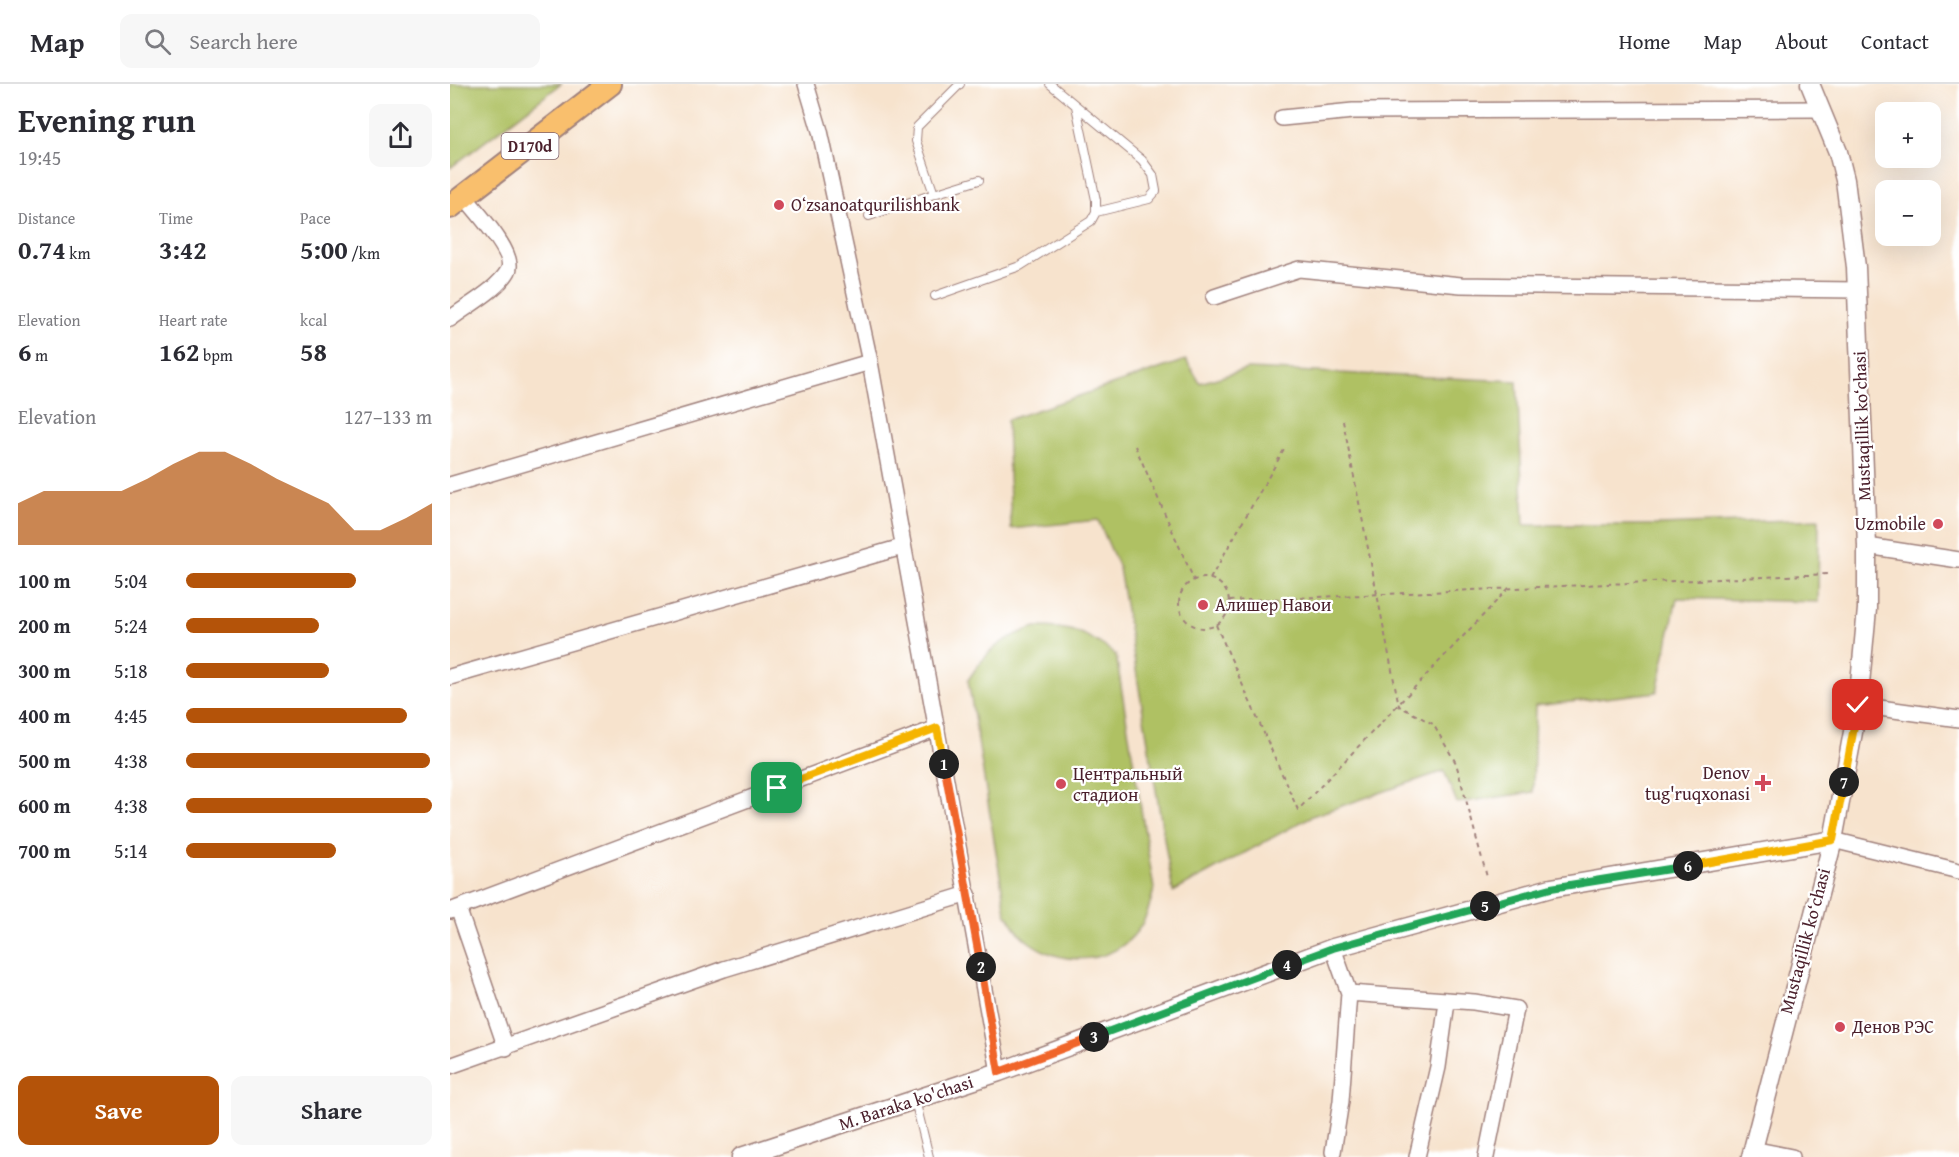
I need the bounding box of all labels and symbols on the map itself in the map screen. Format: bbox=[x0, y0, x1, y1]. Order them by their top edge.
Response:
road number: D170d bbox=[502, 133, 559, 159]
place label: Oʻzsanoatqurilishbank bbox=[791, 191, 961, 218]
marker: Oʻzsanoatqurilishbank bbox=[772, 198, 786, 212]
street label: Mustaqillik ko‘chasi bbox=[1845, 351, 1878, 501]
place label: Uzmobile bbox=[1855, 510, 1926, 537]
marker: Uzmobile bbox=[1931, 517, 1945, 531]
place label: Алишер Навои bbox=[1215, 591, 1332, 618]
marker: Алишер Навои bbox=[1196, 598, 1210, 612]
pin bbox=[1832, 679, 1883, 730]
pin: 1 bbox=[929, 749, 959, 779]
place label: Denov tug'ruqxonasi bbox=[1645, 759, 1750, 807]
place label: Центральный стадион bbox=[1073, 760, 1183, 808]
pin bbox=[751, 762, 802, 813]
pin: 7 bbox=[1829, 767, 1859, 797]
marker: Denov tug'ruqxonasi bbox=[1754, 774, 1772, 792]
marker: Центральный стадион bbox=[1054, 777, 1068, 791]
pin: 6 bbox=[1673, 851, 1703, 881]
street label: Mustaqillik ko‘chasi bbox=[1772, 865, 1837, 1017]
pin: 5 bbox=[1470, 891, 1500, 921]
pin: 4 bbox=[1272, 950, 1302, 980]
pin: 2 bbox=[966, 952, 996, 982]
place label: Денов РЭС bbox=[1851, 1013, 1934, 1040]
marker: Денов РЭС bbox=[1833, 1020, 1847, 1034]
pin: 3 bbox=[1079, 1022, 1109, 1052]
street label: M. Baraka ko'chasi bbox=[835, 1068, 977, 1137]

